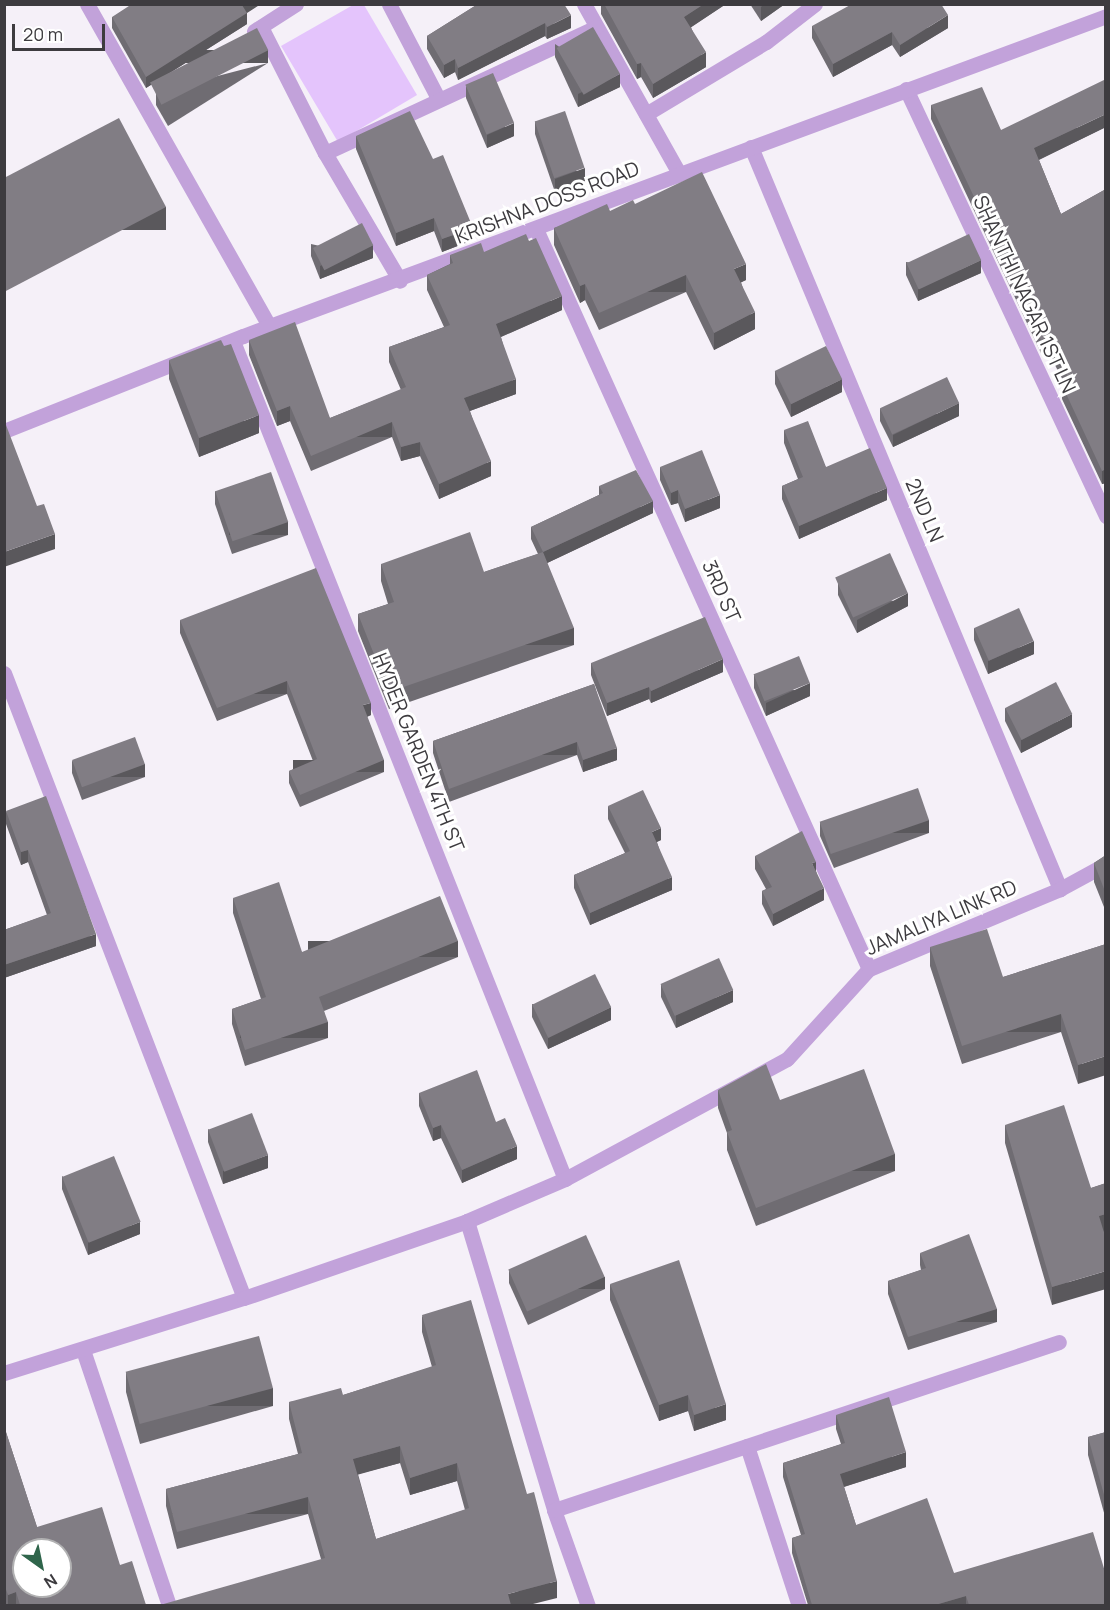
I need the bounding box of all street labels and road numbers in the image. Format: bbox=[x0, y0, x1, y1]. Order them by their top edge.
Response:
street label: KRISHNA DOSS ROAD bbox=[452, 156, 642, 248]
street label: SHANTHI NAGAR 1ST LN bbox=[969, 191, 1081, 397]
street label: 2ND LN bbox=[901, 475, 949, 545]
street label: 3RD ST bbox=[698, 556, 746, 626]
street label: HYDER GARDEN 4TH ST bbox=[368, 649, 470, 855]
street label: JAMALIYA LINK RD bbox=[862, 874, 1020, 960]

